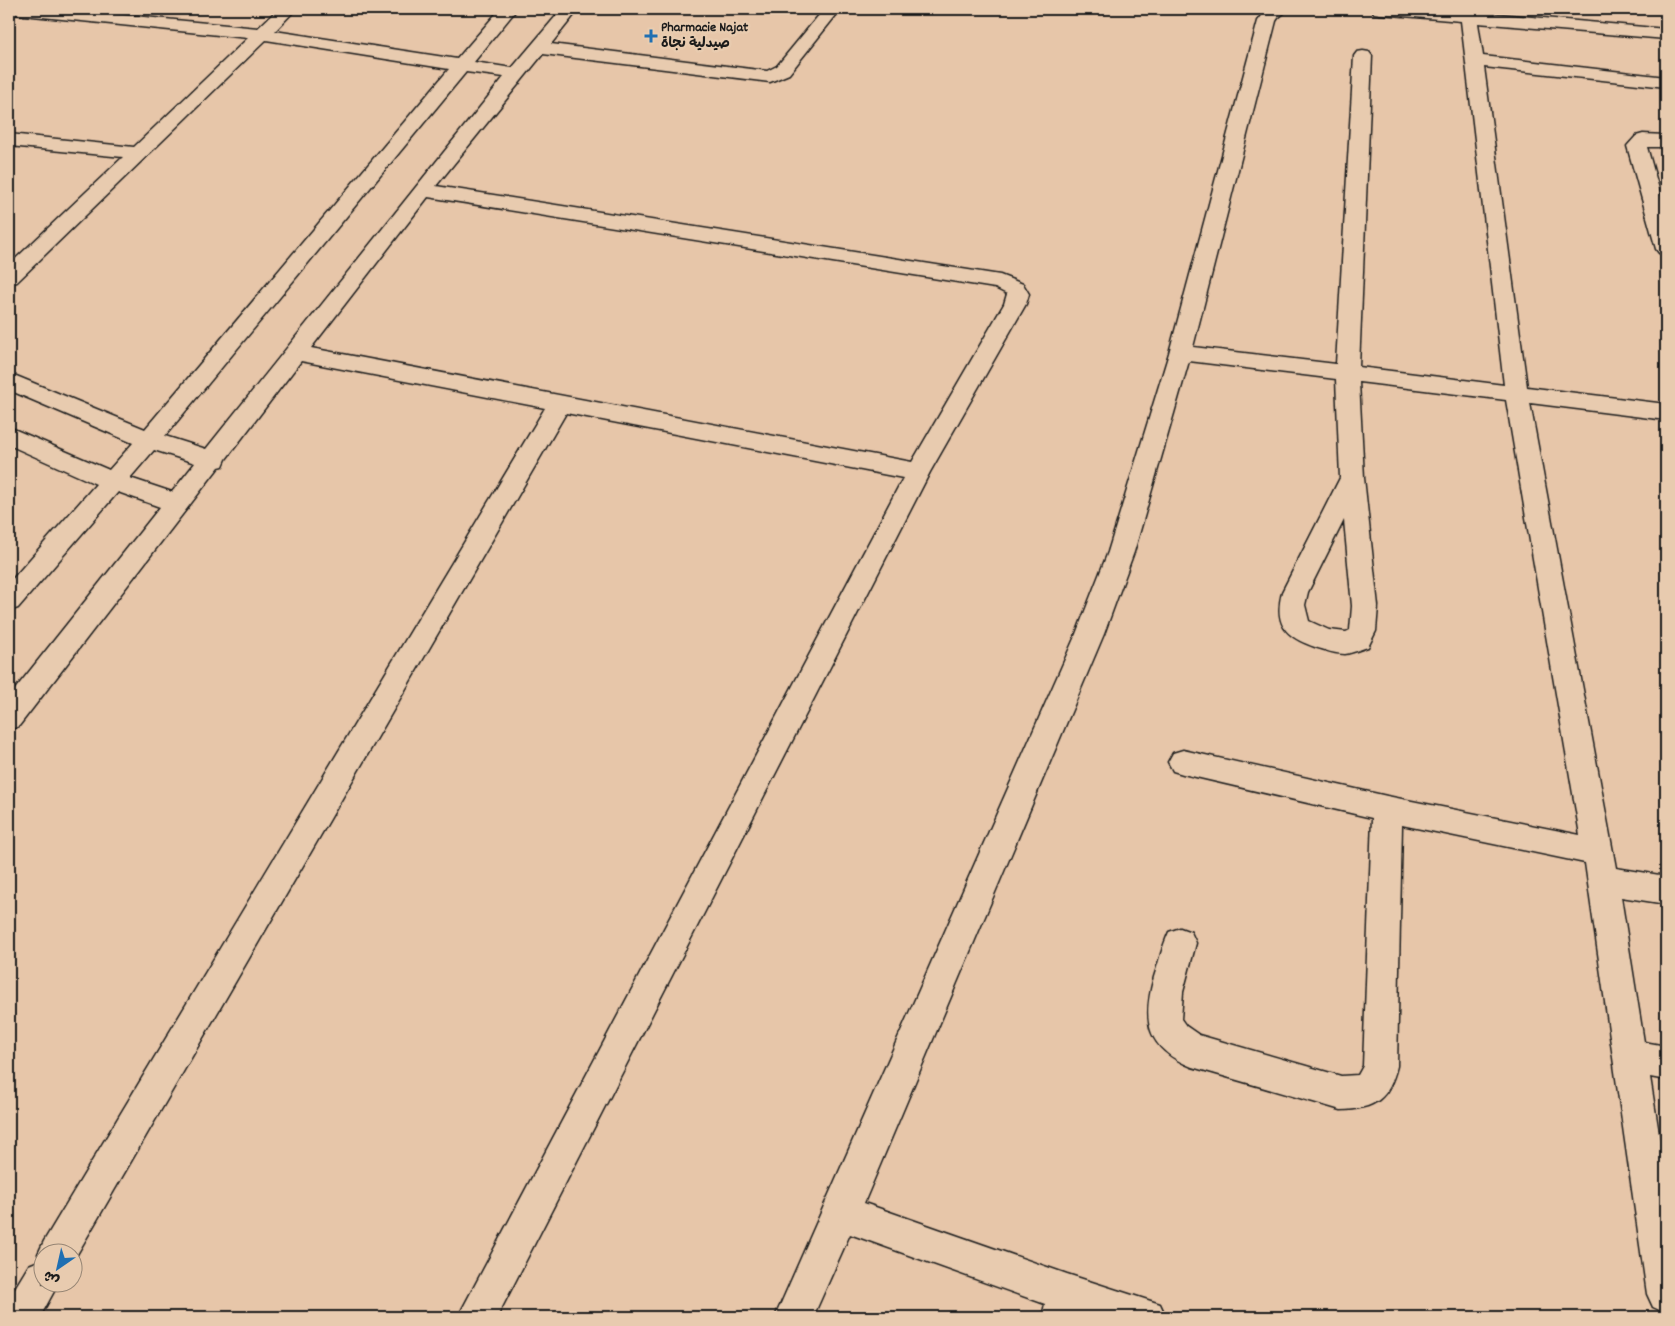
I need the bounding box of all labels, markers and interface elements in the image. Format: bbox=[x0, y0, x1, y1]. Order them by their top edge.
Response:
place label: Pharmacie Najat صيدلية نجاة bbox=[661, 18, 749, 54]
marker: Pharmacie Najat صيدلية نجاة bbox=[645, 30, 657, 42]
north arrow bbox=[32, 1244, 82, 1294]
text: ش bbox=[40, 1265, 64, 1290]

